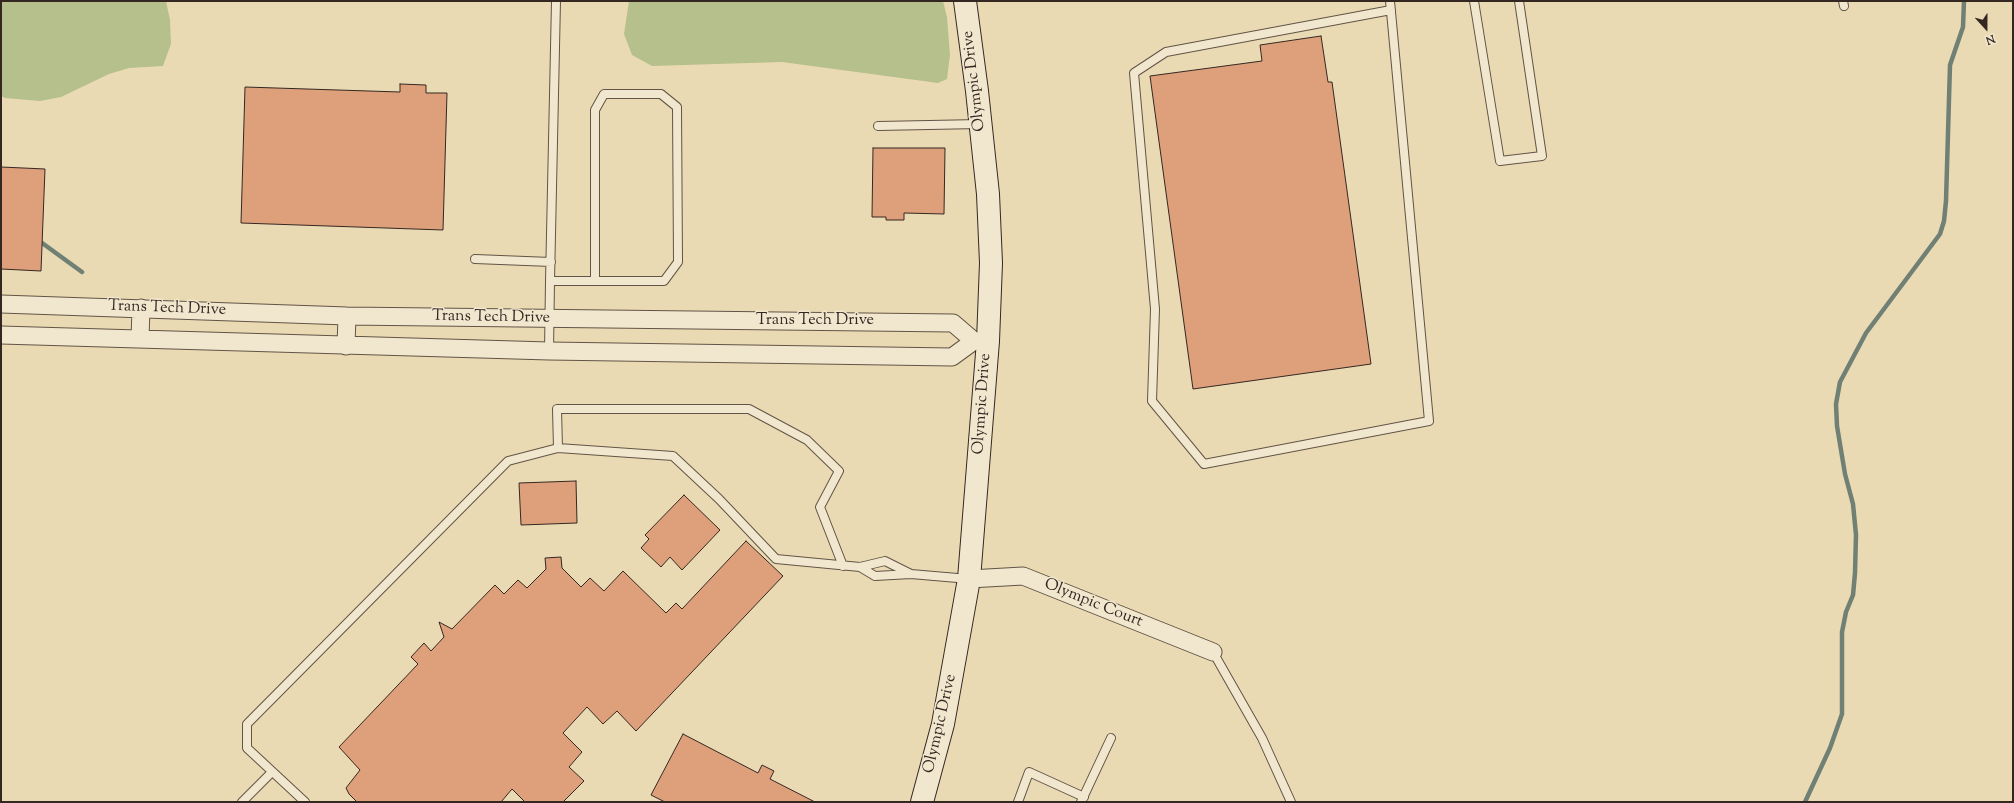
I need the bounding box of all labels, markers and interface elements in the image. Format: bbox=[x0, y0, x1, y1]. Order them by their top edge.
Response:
north arrow bbox=[1966, 8, 2006, 48]
street label: Olympic Drive bbox=[959, 29, 991, 133]
text: N bbox=[1983, 30, 1997, 48]
street label: Trans Tech Drive bbox=[108, 297, 226, 321]
street label: Trans Tech Drive bbox=[432, 307, 550, 329]
street label: Trans Tech Drive bbox=[756, 311, 874, 331]
street label: Olympic Drive bbox=[970, 353, 996, 455]
street label: Olympic Court bbox=[1041, 575, 1145, 633]
street label: Olympic Drive bbox=[920, 672, 962, 776]

